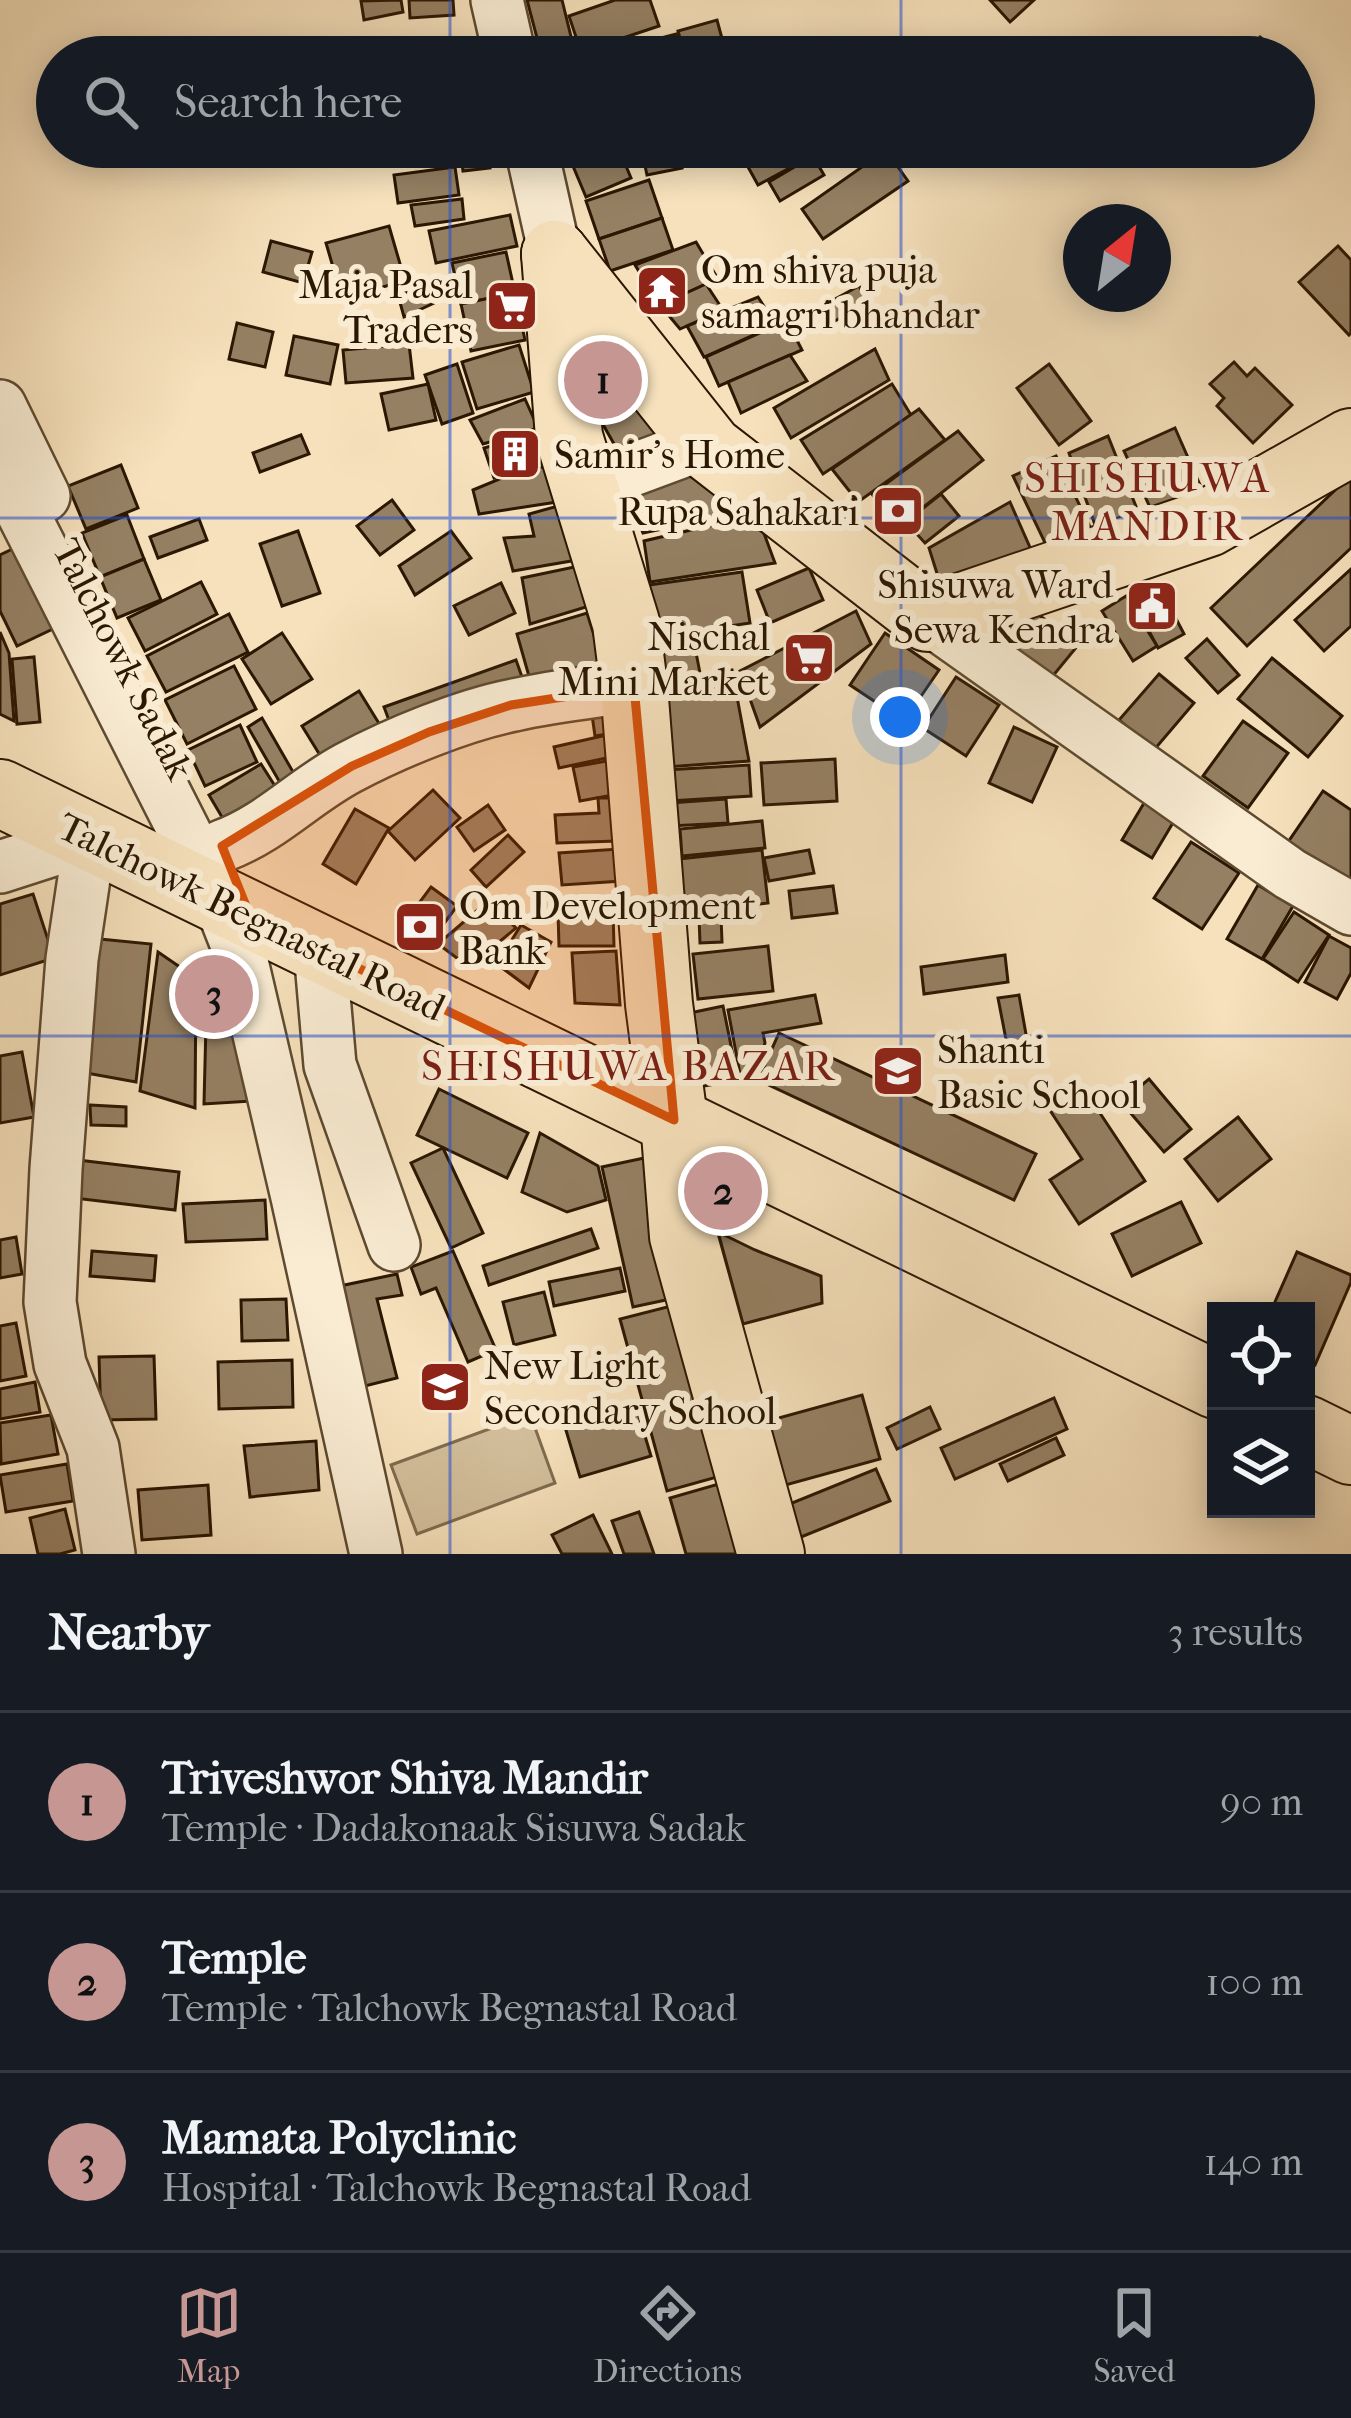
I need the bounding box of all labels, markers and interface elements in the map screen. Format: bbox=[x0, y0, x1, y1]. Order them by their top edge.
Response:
search box bbox=[36, 36, 1315, 168]
icon: search bbox=[78, 69, 144, 135]
text: Search here bbox=[174, 76, 402, 129]
north arrow bbox=[1063, 204, 1171, 312]
place label: Om shiva puja samagri bhandar bbox=[701, 247, 980, 338]
place label: Maja Pasal Traders bbox=[298, 262, 473, 353]
temple icon: Om shiva puja samagri bhandar bbox=[634, 263, 690, 319]
supermarket icon: Maja Pasal Traders bbox=[484, 278, 540, 334]
pin: 1 bbox=[564, 335, 642, 425]
building icon: Samir's Home bbox=[487, 426, 543, 482]
place label: Samir's Home bbox=[554, 432, 785, 478]
district label: SHISHUWA MANDIR bbox=[1024, 454, 1272, 551]
bank icon: Rupa Sahakari bbox=[870, 483, 926, 539]
place label: Rupa Sahakari bbox=[617, 489, 859, 535]
street label: Talchowk Sadak bbox=[43, 531, 204, 788]
place label: Shisuwa Ward Sewa Kendra bbox=[877, 562, 1114, 653]
public building icon: Shisuwa Ward Sewa Kendra bbox=[1124, 578, 1180, 634]
place label: Nischal Mini Market bbox=[558, 614, 770, 705]
supermarket icon: Nischal Mini Market bbox=[781, 630, 837, 686]
your location bbox=[870, 687, 930, 747]
street label: Talchowk Begnastal Road bbox=[50, 803, 453, 1031]
place label: Om Development Bank bbox=[459, 883, 756, 974]
bank icon: Om Development Bank bbox=[392, 899, 448, 955]
pin: 3 bbox=[175, 949, 253, 1039]
place label: Shanti Basic School bbox=[937, 1027, 1141, 1118]
district label: SHISHUWA BAZAR bbox=[421, 1042, 837, 1091]
school or university icon: Shanti Basic School bbox=[870, 1043, 926, 1099]
pin: 2 bbox=[684, 1146, 762, 1236]
map controls bbox=[1207, 1302, 1315, 1518]
button: locate bbox=[1207, 1302, 1315, 1410]
place label: New Light Secondary School bbox=[484, 1343, 777, 1434]
school or university icon: New Light Secondary School bbox=[417, 1359, 473, 1415]
button: layers bbox=[1207, 1410, 1315, 1518]
text: Nearby bbox=[48, 1602, 209, 1662]
text: 3 results bbox=[1168, 1609, 1303, 1655]
text: Triveshwor Shiva Mandir bbox=[162, 1752, 648, 1805]
text: 1 bbox=[80, 1779, 94, 1825]
text: 90 m bbox=[1220, 1779, 1303, 1825]
text: Temple · Dadakonaak Sisuwa Sadak bbox=[162, 1805, 745, 1851]
text: Temple bbox=[162, 1932, 307, 1985]
text: 2 bbox=[77, 1959, 97, 2005]
text: 100 m bbox=[1205, 1959, 1303, 2005]
text: Temple · Talchowk Begnastal Road bbox=[162, 1985, 737, 2031]
text: Mamata Polyclinic bbox=[162, 2112, 516, 2165]
text: 3 bbox=[79, 2139, 95, 2185]
text: 140 m bbox=[1204, 2139, 1303, 2185]
text: Hospital · Talchowk Begnastal Road bbox=[162, 2165, 751, 2211]
tab: Map bbox=[176, 2280, 242, 2391]
tab: Directions bbox=[593, 2280, 742, 2391]
tab: Saved bbox=[1093, 2280, 1175, 2391]

